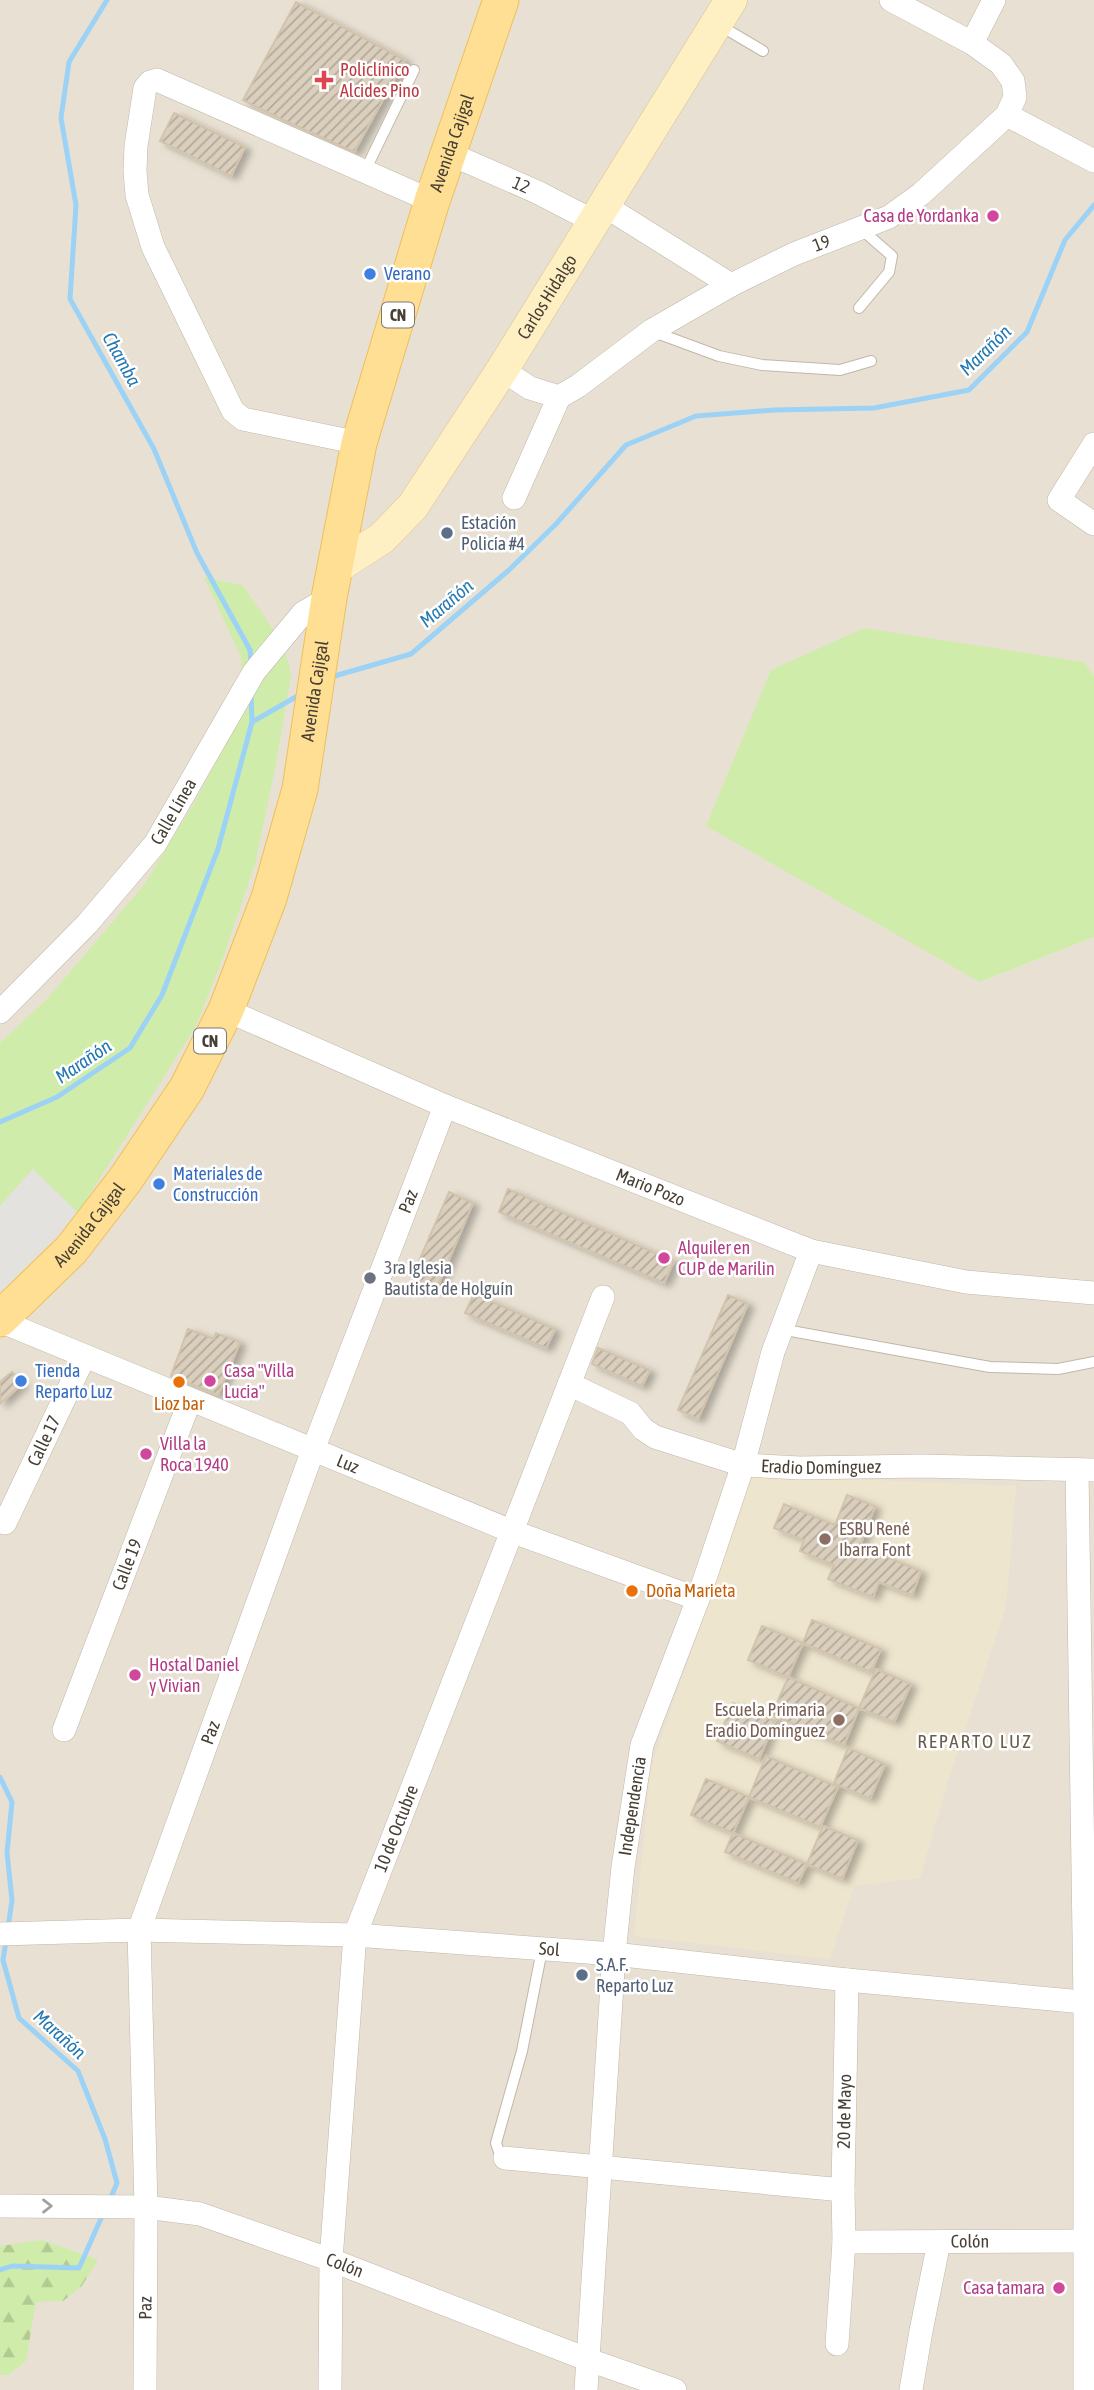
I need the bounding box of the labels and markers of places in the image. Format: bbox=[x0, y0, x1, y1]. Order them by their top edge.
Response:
place label: Policlínico Alcides Pino bbox=[340, 59, 420, 101]
marker: Policlínico Alcides Pino bbox=[314, 70, 334, 90]
place label: Casa de Yordanka bbox=[864, 205, 979, 226]
marker: Casa de Yordanka bbox=[985, 208, 1001, 224]
place label: Verano bbox=[384, 263, 431, 284]
marker: Verano bbox=[362, 266, 378, 282]
place label: Estación Policía #4 bbox=[461, 512, 525, 554]
marker: Estación Policía #4 bbox=[439, 525, 455, 541]
place label: Materiales de Construcción bbox=[173, 1163, 263, 1205]
marker: Materiales de Construcción bbox=[151, 1176, 167, 1192]
place label: Alquiler en CUP de Marilin bbox=[678, 1237, 775, 1279]
marker: Alquiler en CUP de Marilin bbox=[656, 1250, 672, 1266]
place label: 3ra Iglesia Bautista de Holguín bbox=[384, 1257, 513, 1299]
marker: 3ra Iglesia Bautista de Holguín bbox=[362, 1270, 378, 1286]
place label: Tienda Reparto Luz bbox=[35, 1360, 113, 1402]
place label: Casa "Villa Lucia" bbox=[224, 1360, 294, 1402]
marker: Tienda Reparto Luz bbox=[13, 1373, 29, 1389]
marker: Casa "Villa Lucia" bbox=[202, 1373, 218, 1389]
marker: Lioz bar bbox=[171, 1374, 187, 1390]
place label: Lioz bar bbox=[154, 1393, 205, 1414]
place label: Villa la Roca 1940 bbox=[160, 1433, 229, 1475]
marker: Villa la Roca 1940 bbox=[138, 1446, 154, 1462]
place label: ESBU René Ibarra Font bbox=[839, 1518, 911, 1560]
marker: ESBU René Ibarra Font bbox=[817, 1531, 833, 1547]
place label: Doña Marieta bbox=[646, 1580, 736, 1601]
marker: Doña Marieta bbox=[624, 1583, 640, 1599]
place label: Hostal Daniel y Vivian bbox=[149, 1654, 240, 1696]
marker: Hostal Daniel y Vivian bbox=[127, 1667, 143, 1683]
place label: Escuela Primaria Eradio Domínguez bbox=[705, 1699, 826, 1741]
marker: Escuela Primaria Eradio Domínguez bbox=[831, 1712, 847, 1728]
place label: S.A.F. Reparto Luz bbox=[596, 1954, 674, 1996]
marker: S.A.F. Reparto Luz bbox=[574, 1967, 590, 1983]
place label: Casa tamara bbox=[963, 2277, 1045, 2298]
marker: Casa tamara bbox=[1051, 2280, 1067, 2296]

